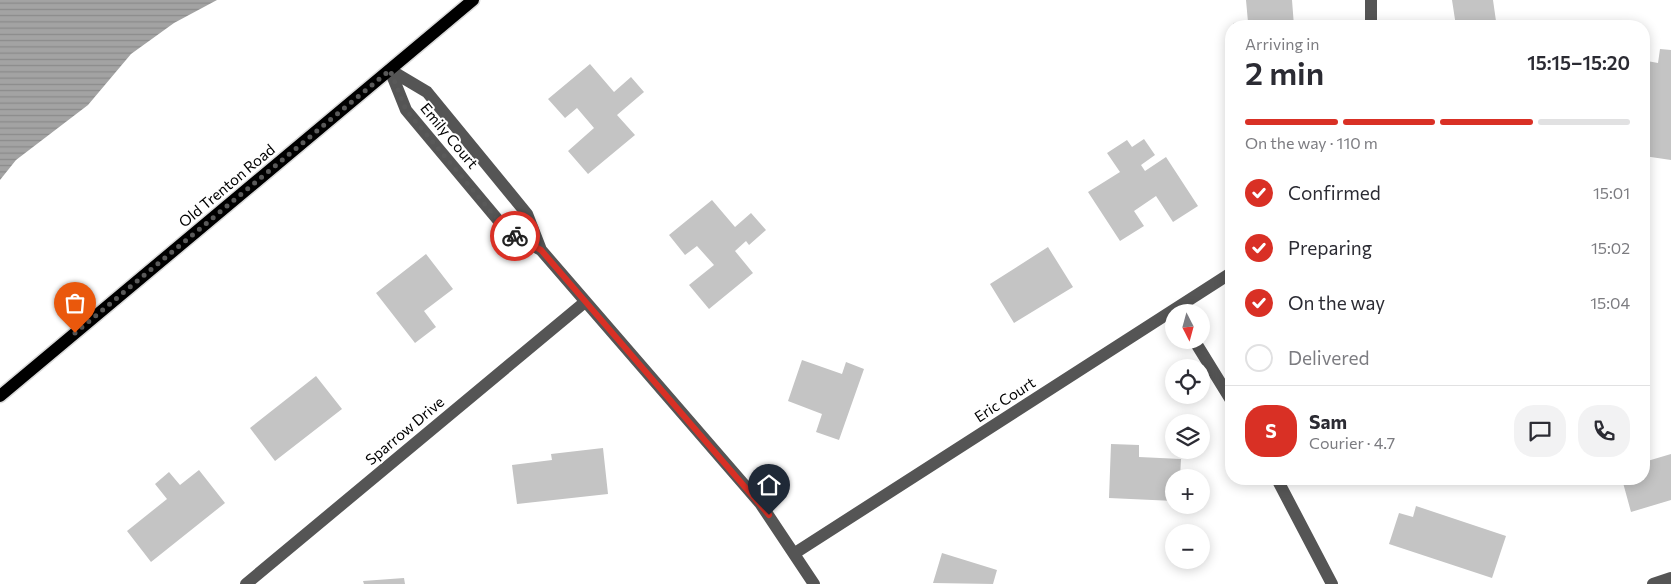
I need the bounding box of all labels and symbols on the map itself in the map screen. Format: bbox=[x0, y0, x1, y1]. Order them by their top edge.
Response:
street label: Emily Court bbox=[417, 99, 482, 172]
street label: Old Trenton Road bbox=[175, 140, 278, 231]
courier bbox=[490, 211, 540, 261]
pin bbox=[54, 282, 96, 333]
north arrow bbox=[1165, 304, 1210, 349]
street label: Eric Court bbox=[971, 373, 1038, 425]
street label: Sparrow Drive bbox=[361, 392, 447, 468]
pin bbox=[748, 464, 790, 515]

